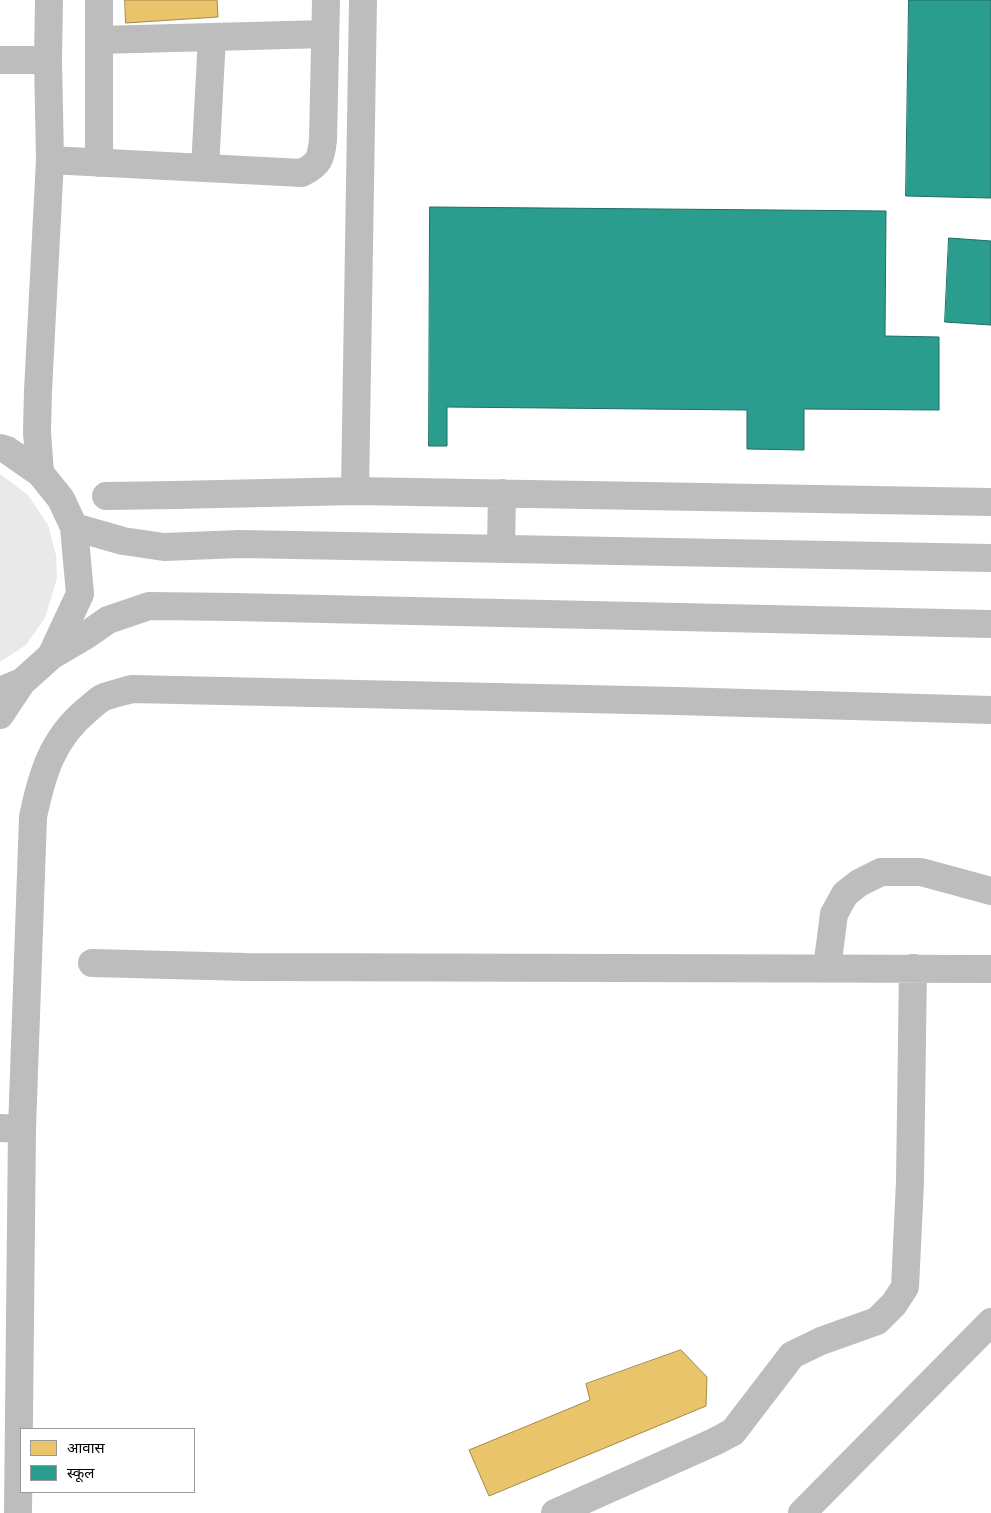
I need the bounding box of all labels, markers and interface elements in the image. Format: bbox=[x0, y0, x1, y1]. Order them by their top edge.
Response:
legend bbox=[20, 1428, 195, 1493]
text: आवास bbox=[67, 1437, 105, 1459]
text: स्कूल bbox=[67, 1462, 95, 1484]

